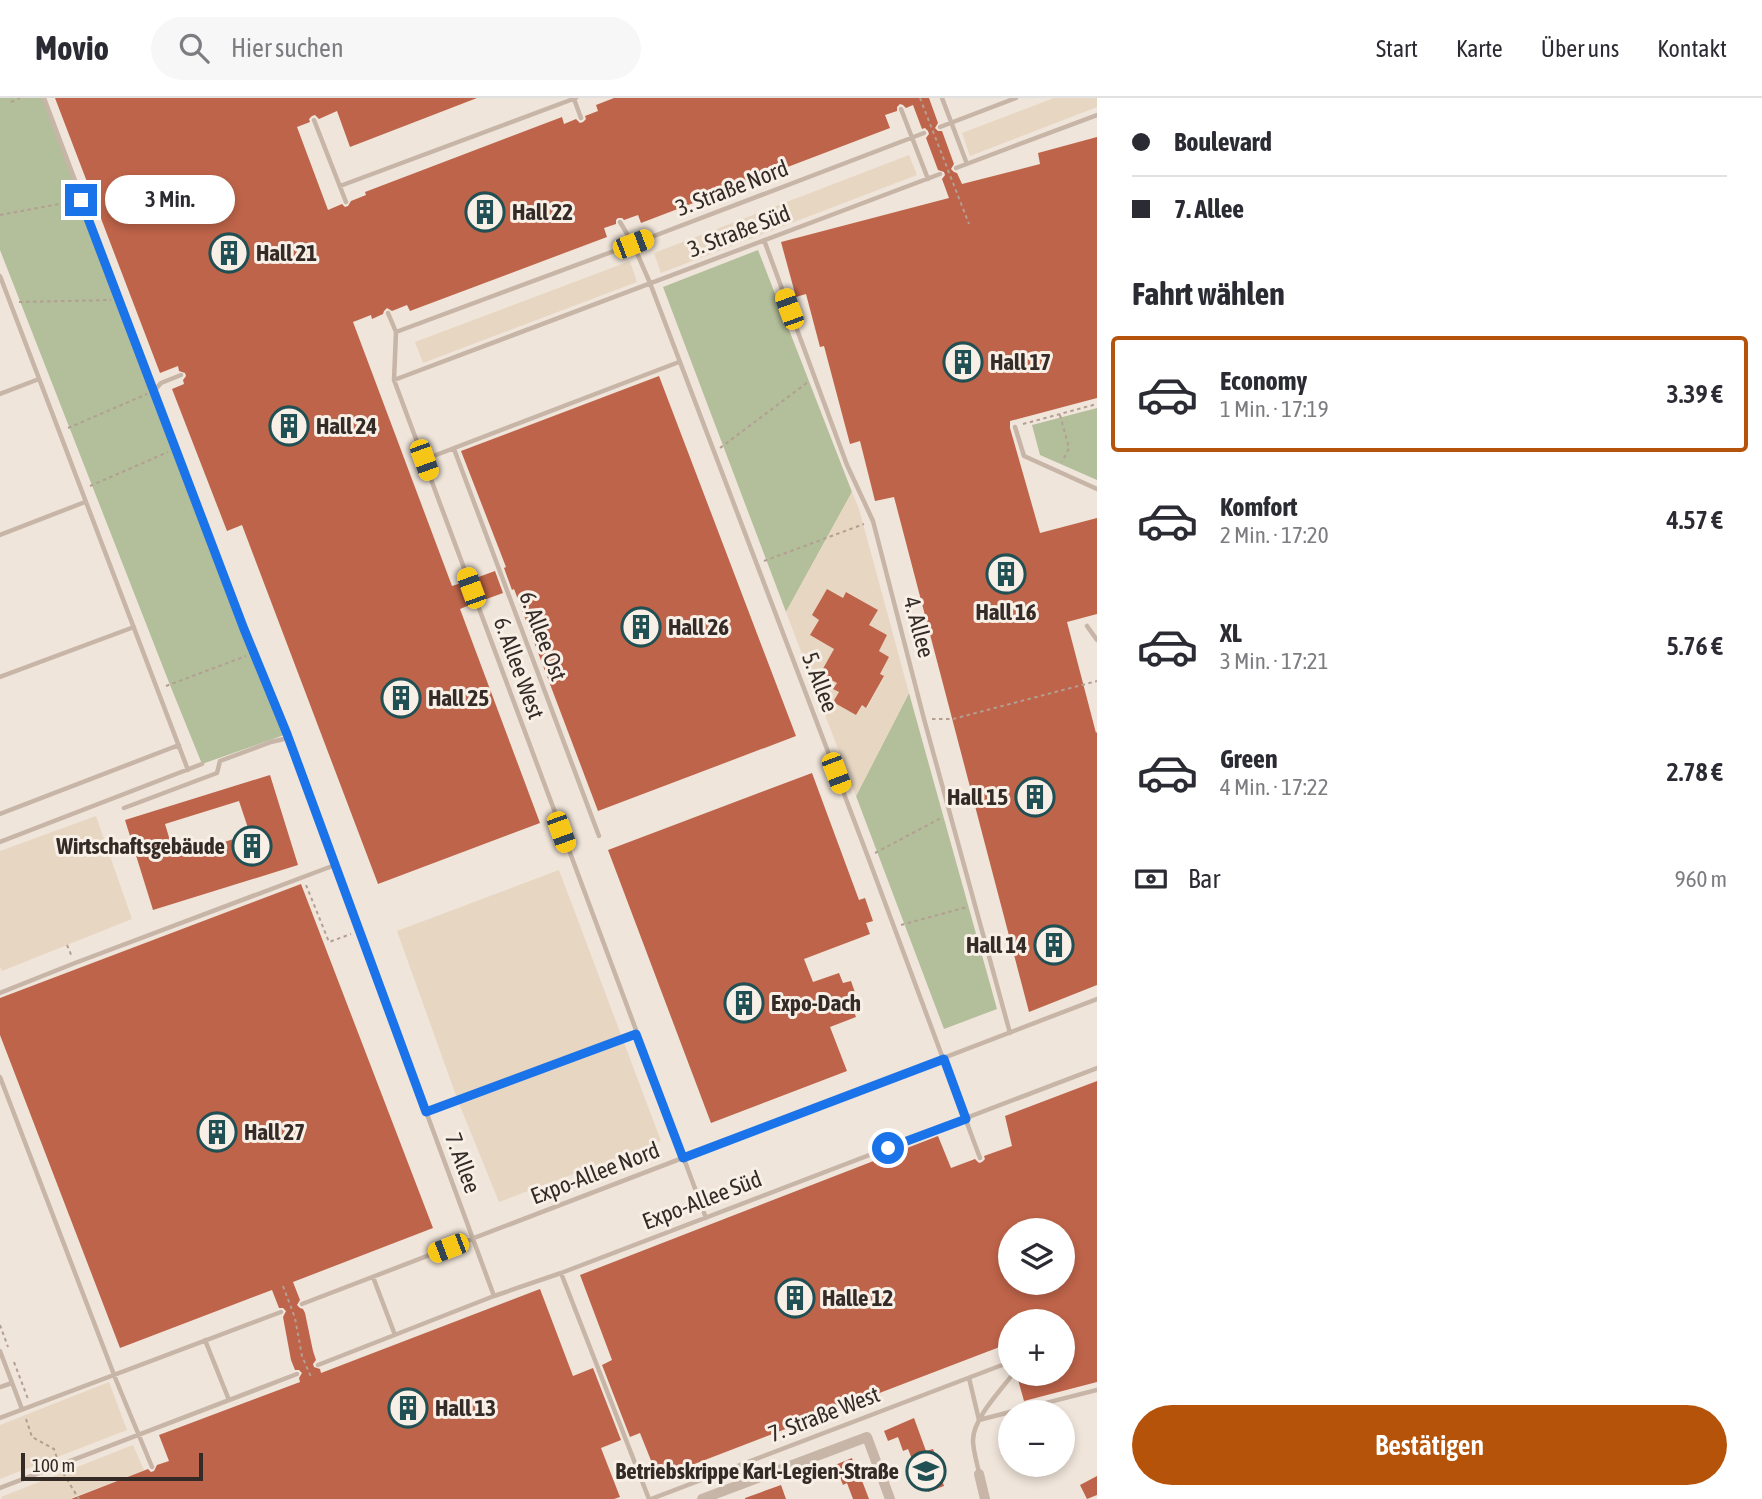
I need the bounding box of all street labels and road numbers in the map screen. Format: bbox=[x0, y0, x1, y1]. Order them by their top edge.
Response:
street label: 3. Straße Nord bbox=[672, 155, 792, 221]
street label: 3. Straße Süd bbox=[684, 200, 794, 262]
street label: 6. Allee Ost bbox=[514, 588, 572, 684]
street label: 4. Allee bbox=[898, 594, 940, 660]
street label: 6. Allee West bbox=[489, 614, 549, 722]
street label: 5. Allee bbox=[797, 648, 843, 716]
street label: 7. Allee bbox=[440, 1129, 486, 1197]
street label: Expo-Allee Nord bbox=[527, 1137, 663, 1209]
street label: Expo-Allee Süd bbox=[639, 1165, 765, 1235]
street label: 7. Straße West bbox=[765, 1381, 883, 1447]

